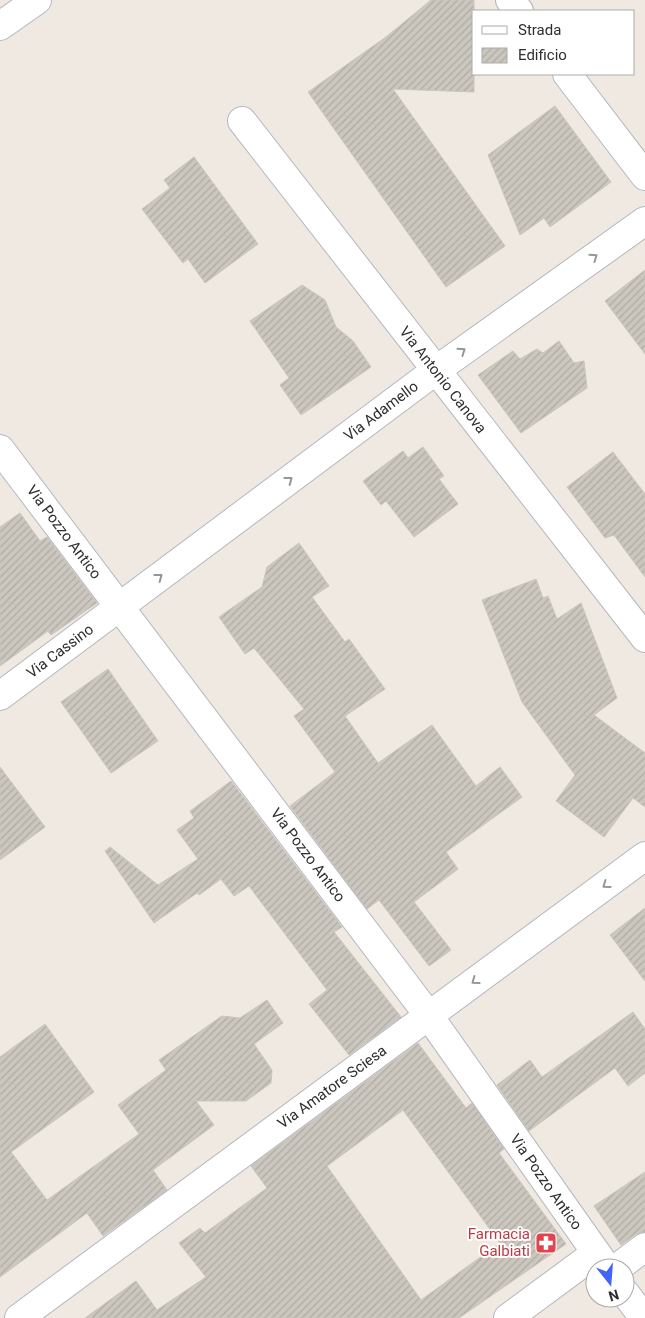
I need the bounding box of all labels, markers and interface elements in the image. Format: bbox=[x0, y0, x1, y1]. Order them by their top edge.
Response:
legend bbox=[472, 10, 635, 75]
text: Strada bbox=[518, 21, 561, 39]
text: Edificio bbox=[518, 46, 567, 64]
one-way arrow bbox=[588, 254, 598, 263]
street label: Via Antonio Canova bbox=[396, 323, 490, 437]
one-way arrow bbox=[456, 348, 466, 357]
street label: Via Adamello bbox=[340, 377, 422, 445]
one-way arrow bbox=[283, 477, 293, 486]
street label: Via Pozzo Antico bbox=[23, 481, 105, 583]
one-way arrow bbox=[153, 574, 163, 583]
street label: Via Cassino bbox=[23, 620, 97, 682]
street label: Via Pozzo Antico bbox=[267, 804, 349, 906]
one-way arrow bbox=[603, 879, 612, 887]
one-way arrow bbox=[471, 975, 481, 984]
street label: Via Amatore Sciesa bbox=[274, 1041, 390, 1133]
street label: Via Pozzo Antico bbox=[506, 1131, 586, 1233]
place label: Farmacia Galbiati bbox=[468, 1225, 530, 1260]
pharmacy icon: Farmacia Galbiati bbox=[534, 1231, 558, 1255]
north arrow bbox=[585, 1258, 635, 1308]
text: N bbox=[607, 1286, 621, 1305]

